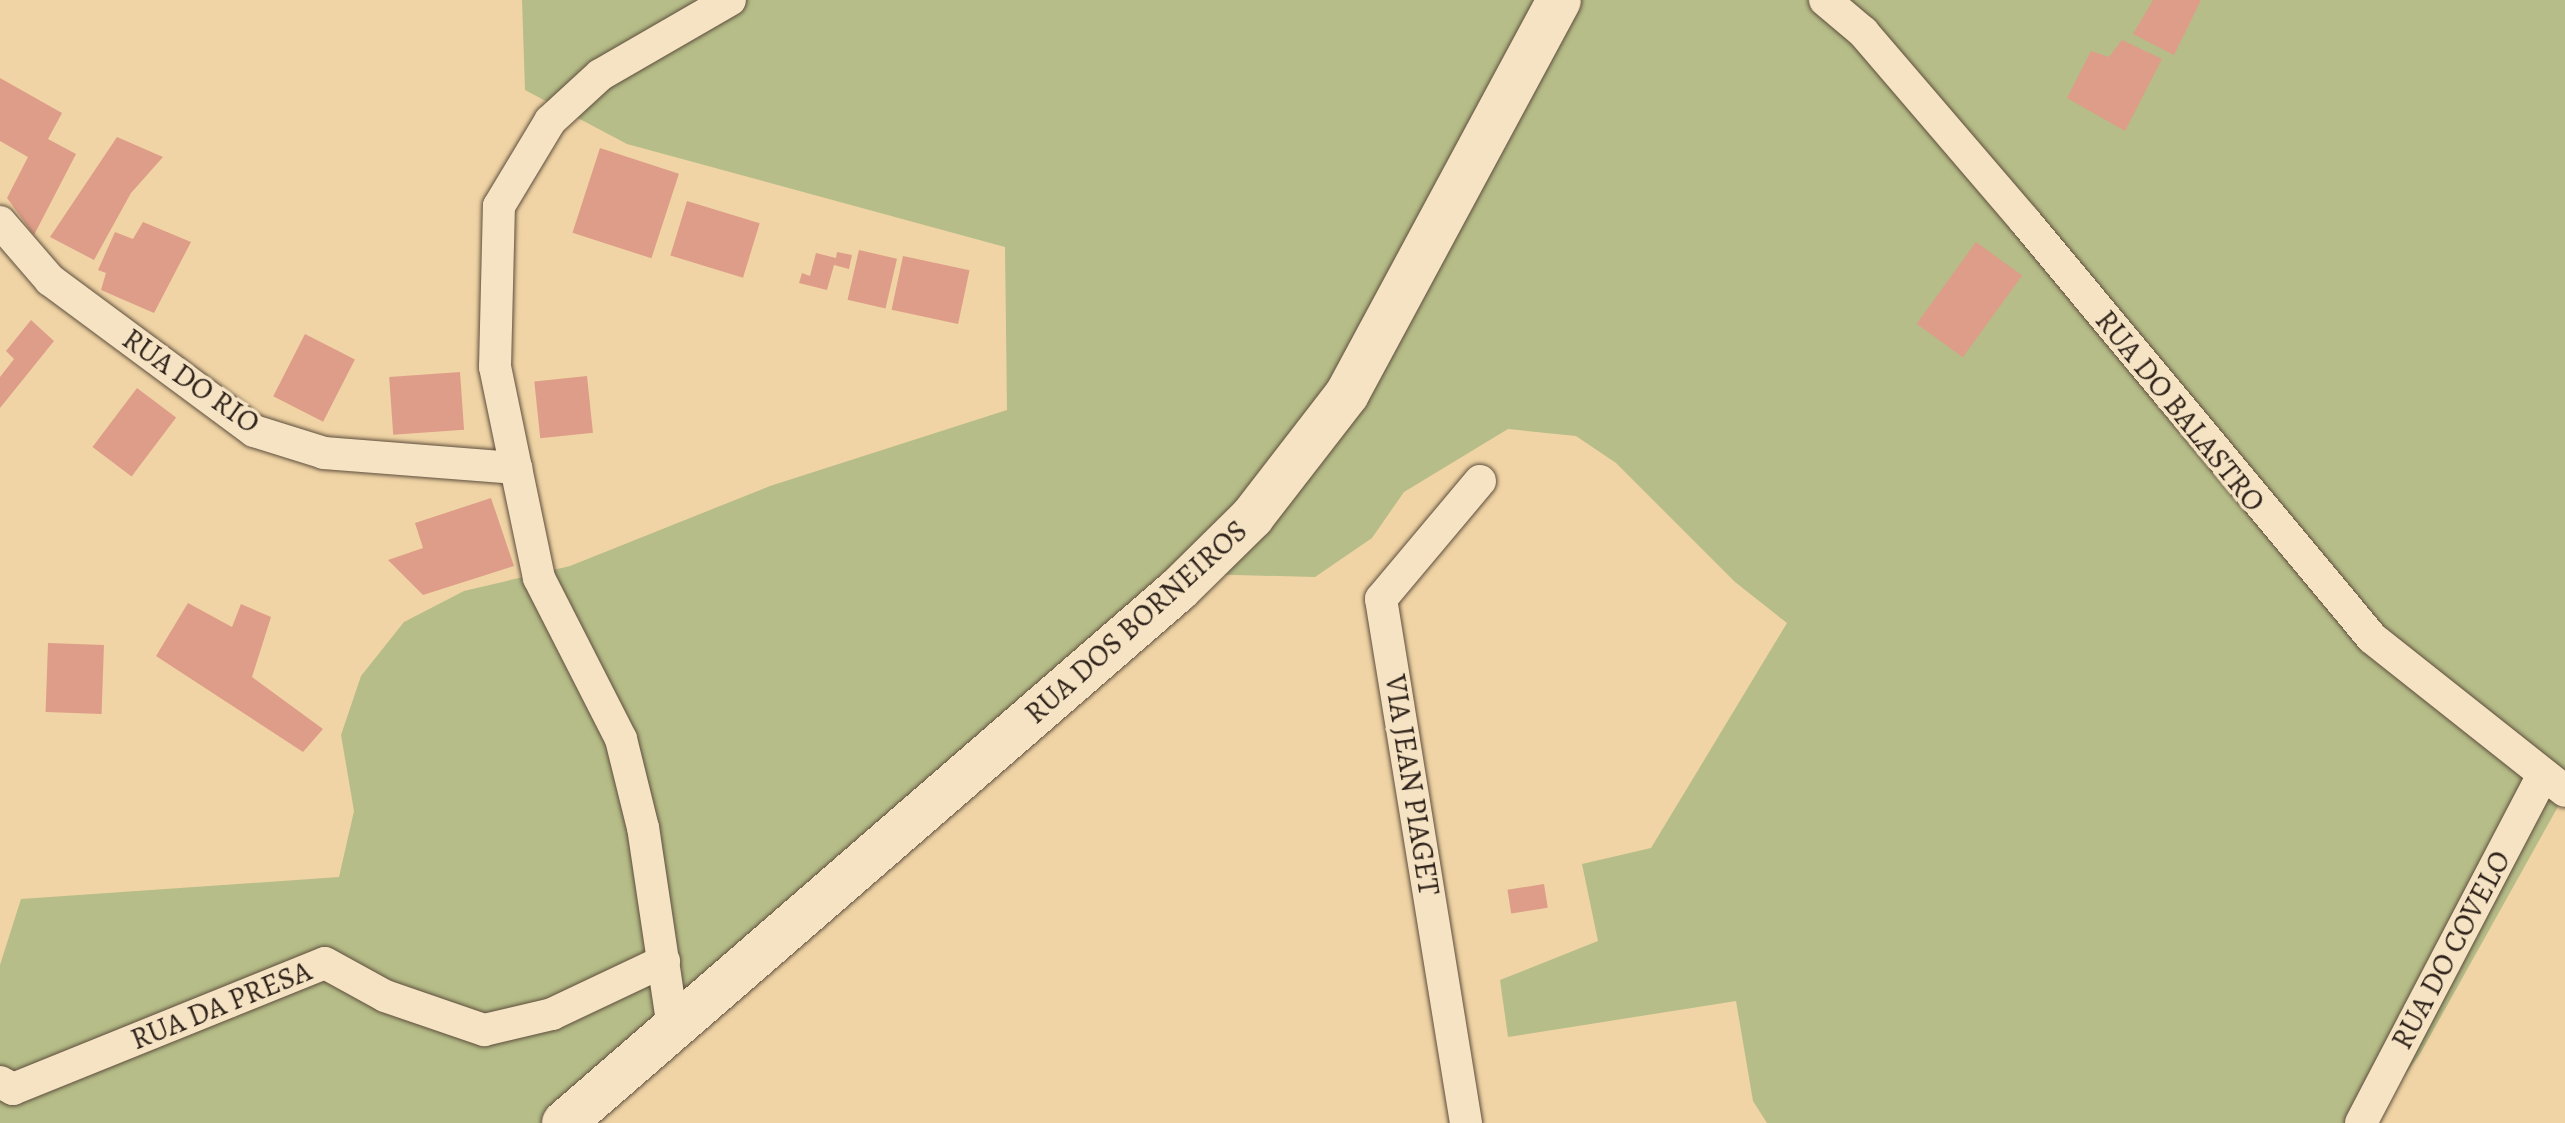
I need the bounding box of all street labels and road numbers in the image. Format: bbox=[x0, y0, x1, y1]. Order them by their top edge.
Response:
street label: RUA DO BALASTRO bbox=[2088, 303, 2272, 519]
street label: RUA DO RIO bbox=[116, 321, 266, 441]
street label: RUA DOS BORNEIROS bbox=[1017, 513, 1255, 731]
street label: VIA JEAN PIAGET bbox=[1377, 672, 1447, 898]
street label: RUA DO COVELO bbox=[2384, 845, 2518, 1055]
street label: RUA DA PRESA bbox=[125, 952, 317, 1058]

